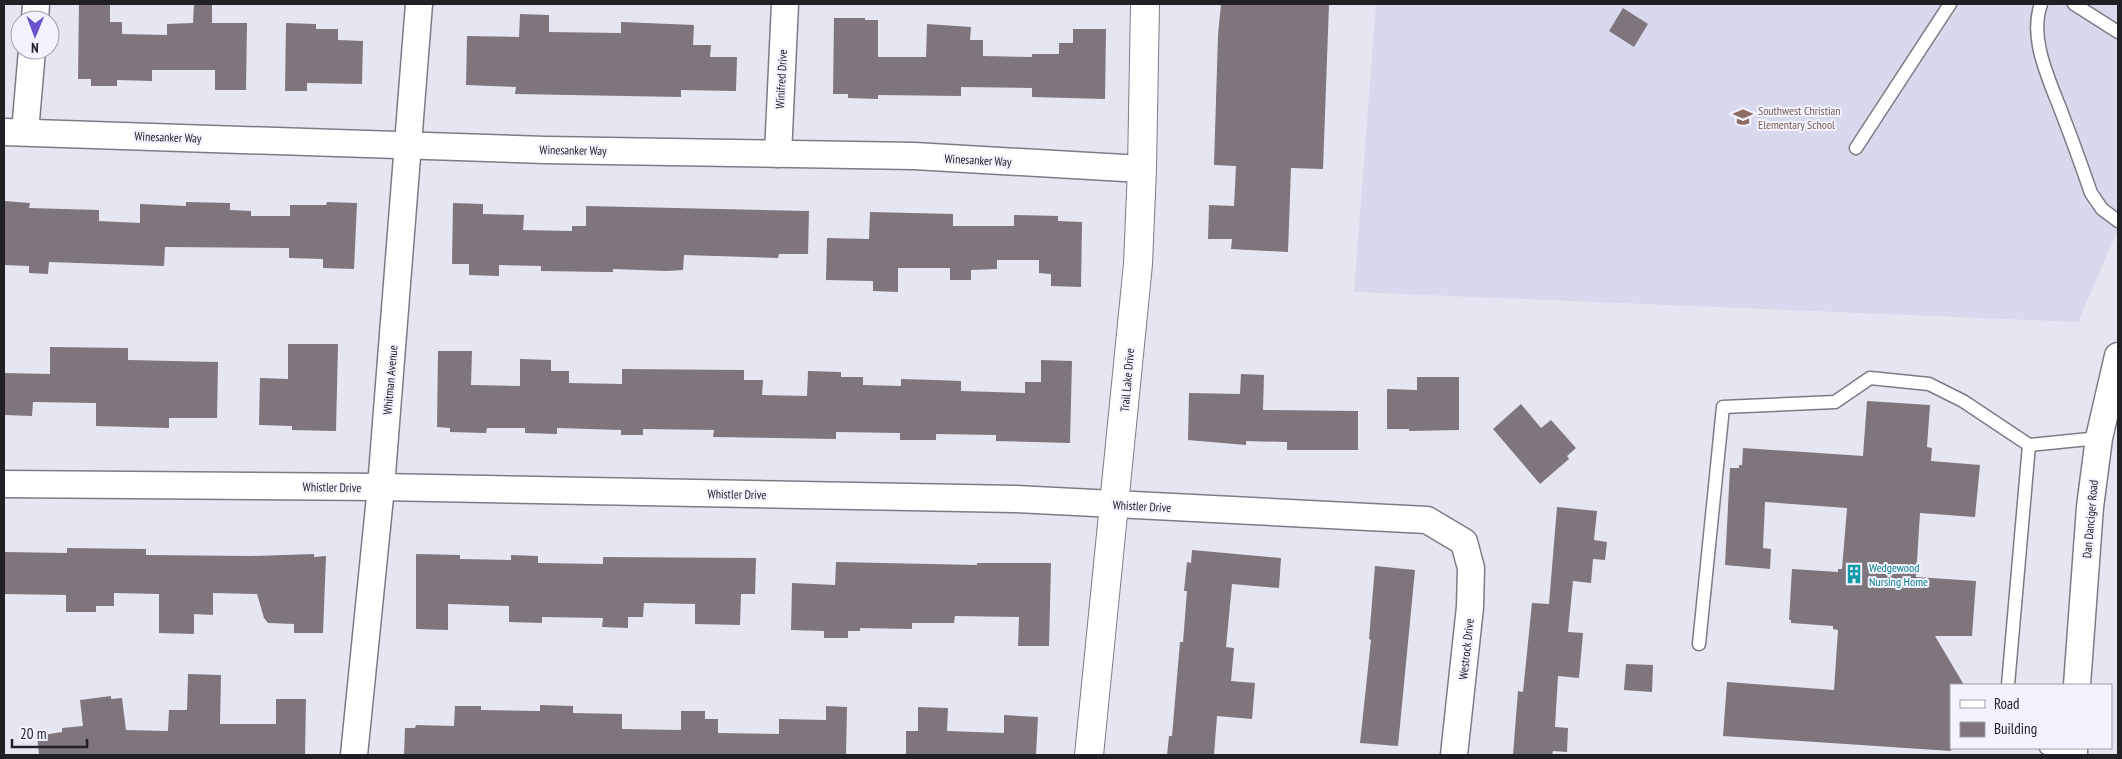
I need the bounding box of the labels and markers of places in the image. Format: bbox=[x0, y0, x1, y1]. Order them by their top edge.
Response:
place label: Southwest Christian Elementary School bbox=[1758, 103, 1841, 132]
school or university icon: Southwest Christian Elementary School bbox=[1732, 106, 1754, 128]
place label: Wedgewood Nursing Home bbox=[1869, 560, 1928, 589]
building icon: Wedgewood Nursing Home bbox=[1843, 563, 1865, 585]

